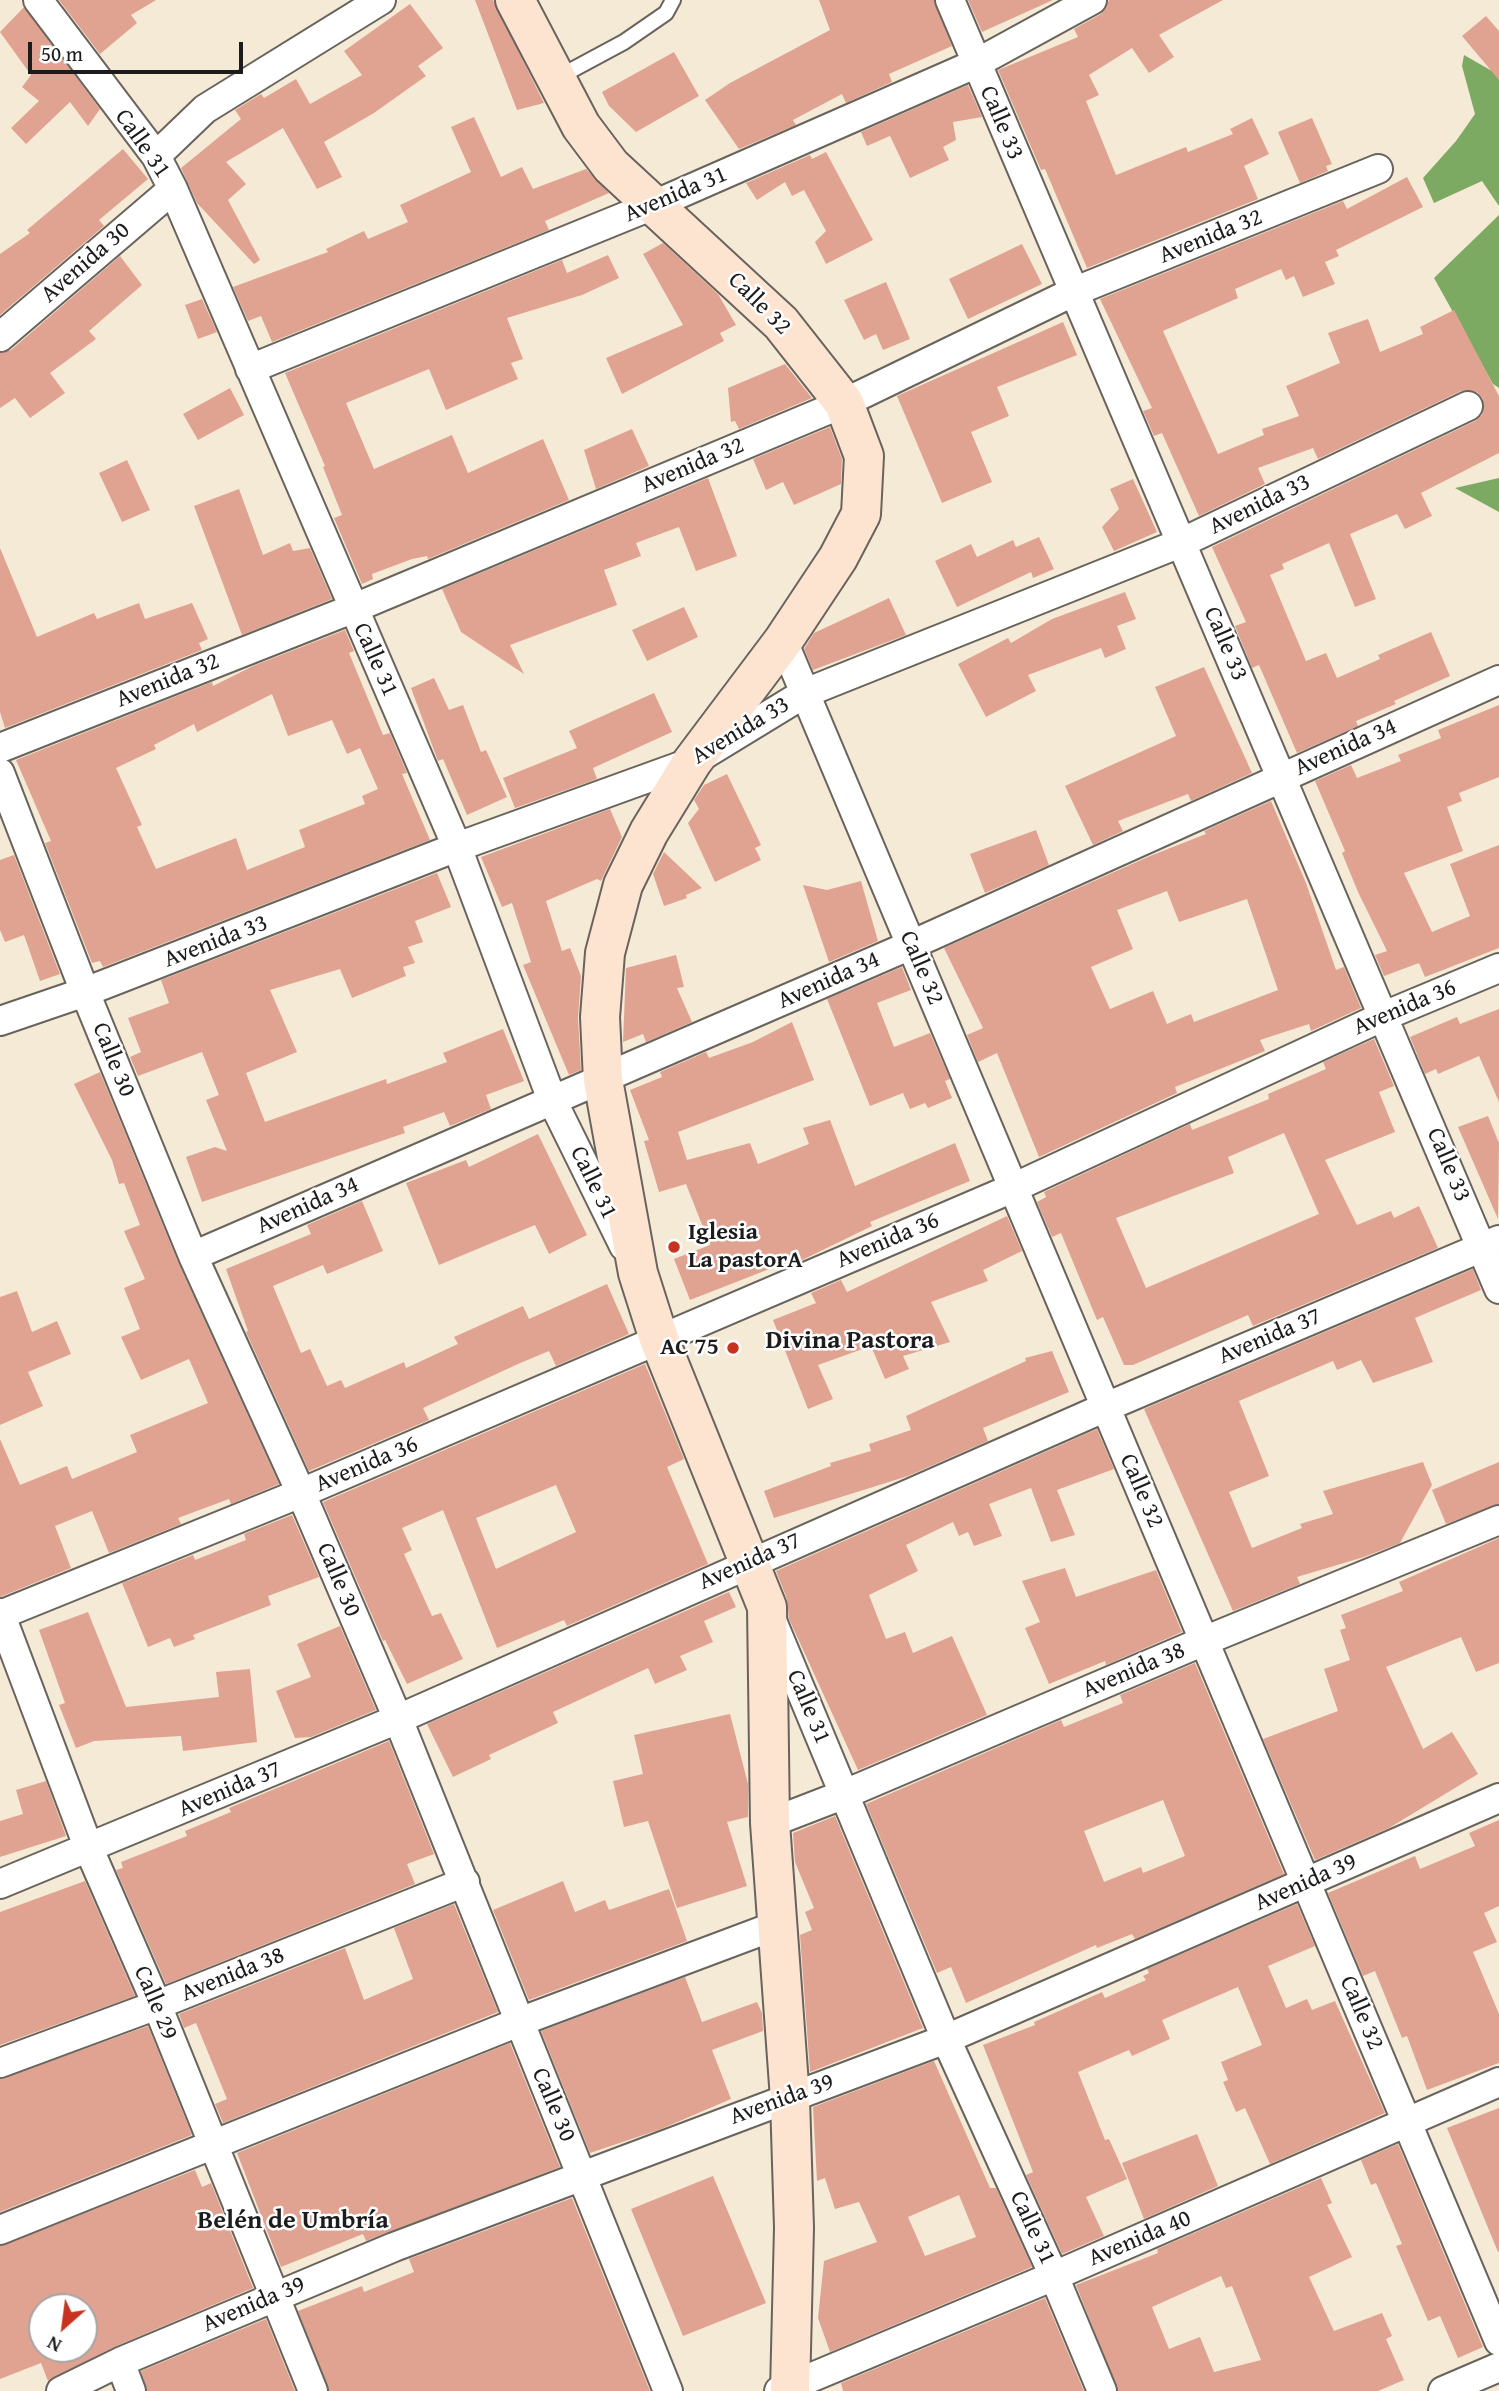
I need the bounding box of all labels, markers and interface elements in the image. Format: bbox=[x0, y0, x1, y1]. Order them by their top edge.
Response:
scale bar bbox=[32, 28, 247, 72]
text: 50 m bbox=[41, 38, 83, 69]
street label: Calle 33 bbox=[973, 82, 1029, 164]
street label: Calle 31 bbox=[108, 104, 176, 184]
street label: Avenida 31 bbox=[620, 160, 732, 230]
street label: Avenida 32 bbox=[1155, 203, 1267, 271]
street label: Avenida 30 bbox=[36, 216, 136, 310]
street label: Calle 32 bbox=[721, 266, 797, 342]
street label: Avenida 32 bbox=[637, 431, 749, 501]
street label: Avenida 33 bbox=[1205, 468, 1315, 542]
street label: Calle 33 bbox=[1197, 603, 1253, 685]
street label: Calle 31 bbox=[346, 619, 404, 701]
street label: Avenida 32 bbox=[112, 647, 224, 715]
street label: Avenida 33 bbox=[687, 691, 795, 771]
street label: Avenida 34 bbox=[1290, 713, 1402, 783]
street label: Avenida 33 bbox=[160, 909, 272, 975]
street label: Calle 32 bbox=[893, 927, 949, 1009]
street label: Avenida 34 bbox=[773, 946, 885, 1016]
street label: Avenida 36 bbox=[1349, 973, 1461, 1043]
street label: Calle 30 bbox=[85, 1019, 141, 1101]
street label: Calle 33 bbox=[1420, 1124, 1476, 1206]
street label: Calle 31 bbox=[563, 1142, 623, 1224]
street label: Avenida 34 bbox=[252, 1171, 364, 1241]
street label: Avenida 36 bbox=[832, 1206, 944, 1276]
place label: Iglesia La pastorA bbox=[688, 1219, 803, 1275]
marker: Iglesia La pastorA bbox=[666, 1239, 682, 1255]
street label: Avenida 37 bbox=[1214, 1302, 1326, 1372]
district label: Divina Pastora bbox=[765, 1325, 935, 1357]
place label: AC 75 bbox=[660, 1334, 719, 1362]
marker: AC 75 bbox=[725, 1340, 741, 1356]
street label: Avenida 36 bbox=[311, 1430, 423, 1500]
street label: Calle 32 bbox=[1113, 1450, 1169, 1532]
street label: Avenida 37 bbox=[694, 1527, 806, 1597]
street label: Calle 30 bbox=[310, 1539, 366, 1621]
street label: Avenida 38 bbox=[1078, 1636, 1190, 1706]
street label: Calle 31 bbox=[780, 1666, 836, 1748]
street label: Avenida 37 bbox=[174, 1755, 286, 1825]
street label: Avenida 39 bbox=[1250, 1848, 1362, 1918]
street label: Avenida 38 bbox=[177, 1941, 289, 2009]
street label: Calle 29 bbox=[127, 1962, 183, 2044]
street label: Calle 32 bbox=[1333, 1972, 1389, 2054]
street label: Calle 30 bbox=[525, 2064, 581, 2146]
street label: Avenida 39 bbox=[726, 2068, 838, 2132]
street label: Calle 31 bbox=[1003, 2187, 1061, 2269]
street label: Avenida 40 bbox=[1084, 2204, 1196, 2274]
district label: Belén de Umbría bbox=[197, 2205, 389, 2237]
street label: Avenida 39 bbox=[198, 2270, 310, 2340]
north arrow bbox=[28, 2293, 98, 2363]
text: N bbox=[42, 2329, 66, 2360]

